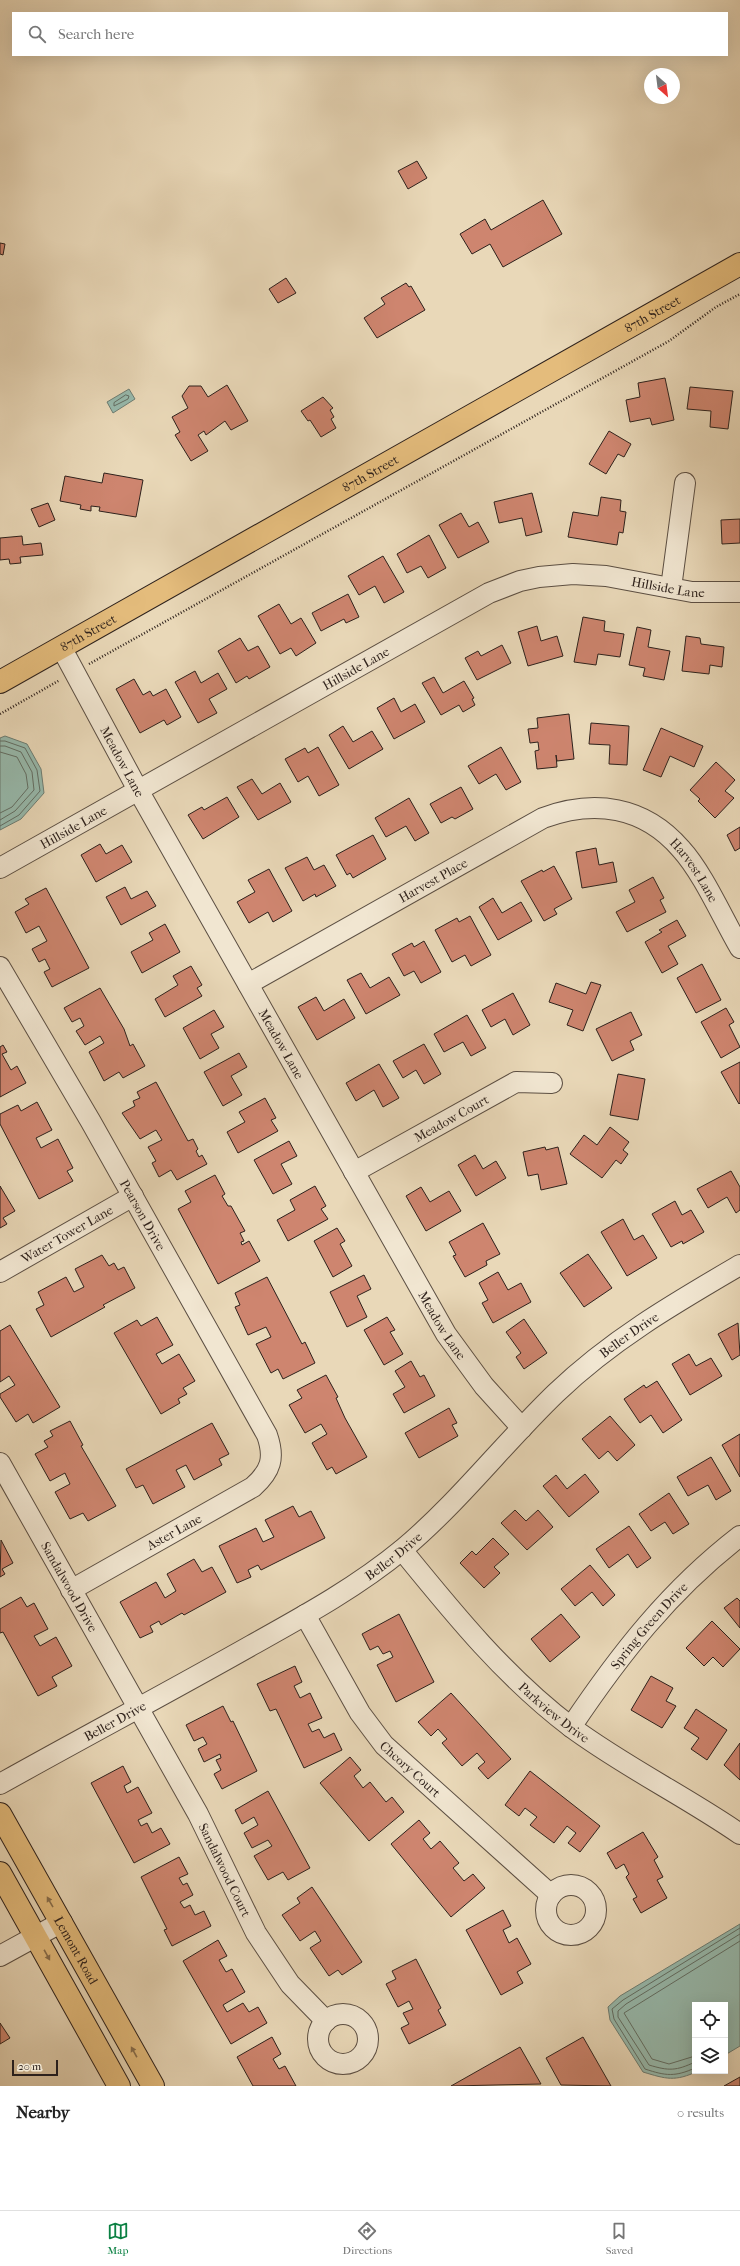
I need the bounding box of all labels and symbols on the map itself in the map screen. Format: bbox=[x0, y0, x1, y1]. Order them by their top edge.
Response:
north arrow bbox=[644, 68, 680, 104]
street label: 87th Street bbox=[622, 292, 683, 335]
street label: 87th Street bbox=[339, 451, 401, 495]
street label: Hillside Lane bbox=[630, 573, 705, 600]
street label: 87th Street bbox=[57, 610, 119, 654]
street label: Hillside Lane bbox=[320, 643, 392, 693]
street label: Meadow Lane bbox=[98, 724, 148, 800]
street label: Hillside Lane bbox=[37, 802, 110, 852]
street label: Harvest Lane bbox=[667, 835, 722, 905]
street label: Harvest Place bbox=[396, 854, 470, 905]
street label: Meadow Lane bbox=[256, 1006, 308, 1082]
street label: Meadow Court bbox=[411, 1091, 491, 1145]
street label: Pearson Drive bbox=[117, 1177, 169, 1253]
street label: Water Tower Lane bbox=[17, 1201, 116, 1266]
street label: Meadow Lane bbox=[416, 1288, 470, 1363]
street label: Beller Drive bbox=[596, 1309, 661, 1360]
street label: Aster Lane bbox=[143, 1511, 205, 1554]
street label: Beller Drive bbox=[362, 1528, 425, 1583]
street label: Sandalwood Drive bbox=[38, 1539, 101, 1635]
street label: Spring Green Drive bbox=[607, 1578, 691, 1672]
street label: Parkview Drive bbox=[516, 1679, 593, 1746]
street label: Beller Drive bbox=[81, 1698, 149, 1744]
street label: Chcory Court bbox=[377, 1738, 444, 1800]
street label: Sandalwood Court bbox=[196, 1821, 254, 1919]
one-way arrow bbox=[47, 1896, 54, 1908]
street label: Lemont Road bbox=[51, 1913, 102, 1987]
one-way arrow bbox=[44, 1949, 51, 1961]
one-way arrow bbox=[131, 2046, 137, 2058]
scale bar bbox=[12, 2058, 58, 2077]

